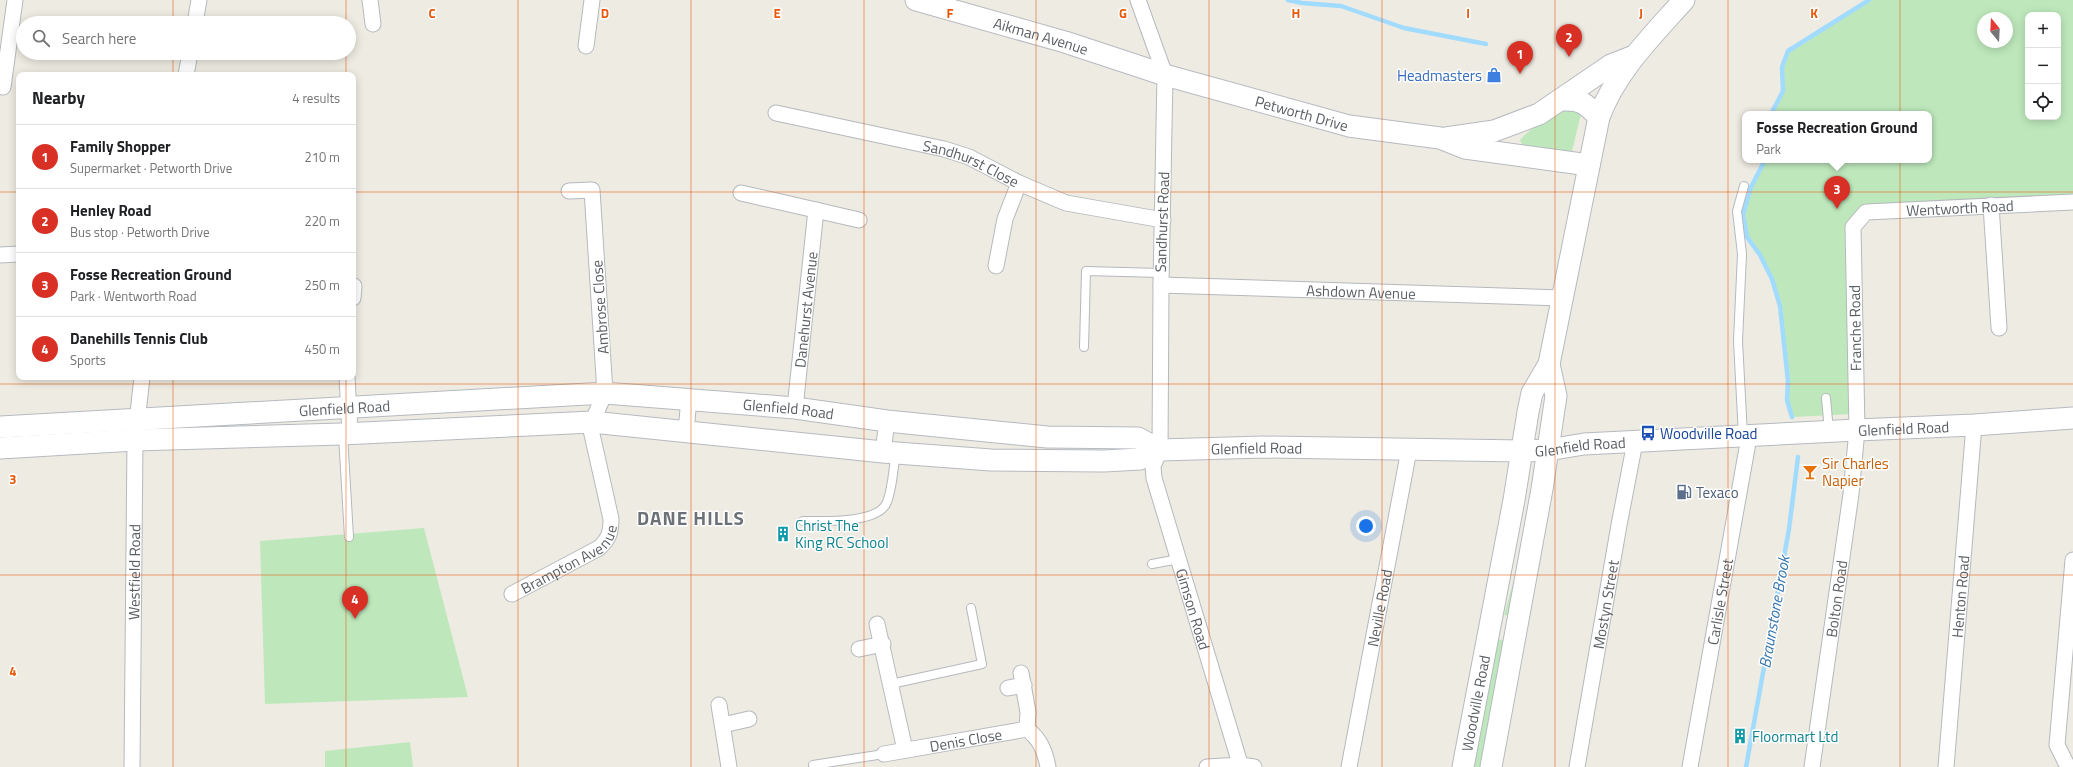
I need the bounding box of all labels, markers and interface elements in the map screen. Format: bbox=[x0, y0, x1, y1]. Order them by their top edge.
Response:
text: C bbox=[428, 3, 436, 23]
text: D bbox=[601, 3, 609, 23]
text: E bbox=[773, 3, 781, 23]
text: F bbox=[947, 3, 954, 23]
text: G bbox=[1119, 3, 1127, 23]
text: H bbox=[1292, 3, 1300, 23]
text: I bbox=[1466, 3, 1470, 23]
text: J bbox=[1639, 3, 1643, 23]
text: K bbox=[1810, 3, 1818, 23]
street label: Aikman Avenue bbox=[991, 11, 1091, 60]
north arrow bbox=[1977, 12, 2013, 48]
map controls bbox=[2025, 12, 2061, 120]
button: + bbox=[2025, 12, 2061, 48]
search box bbox=[16, 16, 356, 60]
pin: 2 bbox=[1556, 24, 1582, 57]
icon: search bbox=[30, 27, 52, 49]
text: Search here bbox=[62, 27, 136, 50]
pin: 1 bbox=[1507, 41, 1533, 74]
button: − bbox=[2025, 48, 2061, 84]
place label: Headmasters bbox=[1397, 64, 1482, 87]
shop icon: Headmasters bbox=[1485, 66, 1503, 84]
button: locate bbox=[2025, 84, 2061, 120]
text: Nearby bbox=[32, 85, 85, 111]
text: 4 results bbox=[292, 88, 340, 108]
street label: Petworth Drive bbox=[1253, 89, 1351, 137]
popup bbox=[1742, 111, 1932, 163]
text: Fosse Recreation Ground bbox=[1756, 116, 1918, 139]
street label: Sandhurst Close bbox=[921, 133, 1023, 193]
text: Family Shopper bbox=[70, 135, 171, 158]
text: Park bbox=[1756, 139, 1781, 159]
text: 1 bbox=[41, 147, 49, 167]
text: 210 m bbox=[304, 147, 340, 167]
text: Supermarket · Petworth Drive bbox=[70, 158, 232, 178]
street label: Sandhurst Road bbox=[1149, 171, 1175, 273]
pin: 3 bbox=[1824, 176, 1850, 209]
street label: Wentworth Road bbox=[1906, 193, 2014, 222]
text: Henley Road bbox=[70, 199, 151, 222]
text: 2 bbox=[41, 211, 49, 231]
text: 220 m bbox=[304, 211, 340, 231]
text: Bus stop · Petworth Drive bbox=[70, 222, 209, 242]
street label: Danehurst Avenue bbox=[788, 250, 823, 369]
street label: Ambrose Close bbox=[585, 259, 615, 355]
text: Fosse Recreation Ground bbox=[70, 263, 232, 286]
text: 3 bbox=[41, 275, 49, 295]
text: 250 m bbox=[304, 275, 340, 295]
street label: Ashdown Avenue bbox=[1306, 278, 1416, 305]
street label: Franche Road bbox=[1843, 285, 1867, 371]
text: Park · Wentworth Road bbox=[70, 286, 197, 306]
text: Danehills Tennis Club bbox=[70, 327, 208, 350]
text: 4 bbox=[41, 339, 49, 359]
text: 450 m bbox=[304, 339, 340, 359]
text: Sports bbox=[70, 350, 106, 370]
street label: Glenfield Road bbox=[742, 392, 835, 425]
street label: Glenfield Road bbox=[298, 394, 391, 422]
street label: Glenfield Road bbox=[1857, 415, 1950, 441]
place label: Woodville Road bbox=[1660, 422, 1758, 445]
bus stop icon: Woodville Road bbox=[1639, 424, 1657, 442]
street label: Glenfield Road bbox=[1534, 430, 1626, 462]
street label: Glenfield Road bbox=[1210, 435, 1302, 460]
place label: Sir Charles Napier bbox=[1822, 452, 1889, 492]
bar icon: Sir Charles Napier bbox=[1801, 463, 1819, 481]
text: 3 bbox=[9, 469, 17, 489]
place label: Texaco bbox=[1696, 481, 1739, 504]
fuel station icon: Texaco bbox=[1675, 483, 1693, 501]
district label: DANE HILLS bbox=[637, 503, 745, 532]
place label: Christ The King RC School bbox=[795, 514, 889, 554]
your location bbox=[1356, 516, 1376, 536]
street label: Brampton Avenue bbox=[516, 523, 622, 599]
street label: Westfield Road bbox=[122, 524, 146, 620]
building icon: Christ The King RC School bbox=[774, 525, 792, 543]
water label: Braunstone Brook bbox=[1752, 552, 1796, 670]
street label: Henton Road bbox=[1945, 554, 1975, 639]
street label: Carlisle Street bbox=[1701, 556, 1739, 647]
street label: Mostyn Street bbox=[1586, 557, 1624, 651]
street label: Bolton Road bbox=[1819, 559, 1853, 639]
street label: Gimson Road bbox=[1170, 565, 1217, 652]
street label: Neville Road bbox=[1361, 567, 1398, 648]
pin: 4 bbox=[342, 586, 368, 619]
street label: Woodville Road bbox=[1455, 653, 1496, 753]
text: 4 bbox=[9, 661, 17, 681]
street label: Denis Close bbox=[928, 722, 1004, 757]
place label: Floormart Ltd bbox=[1752, 725, 1838, 748]
building icon: Floormart Ltd bbox=[1731, 727, 1749, 745]

